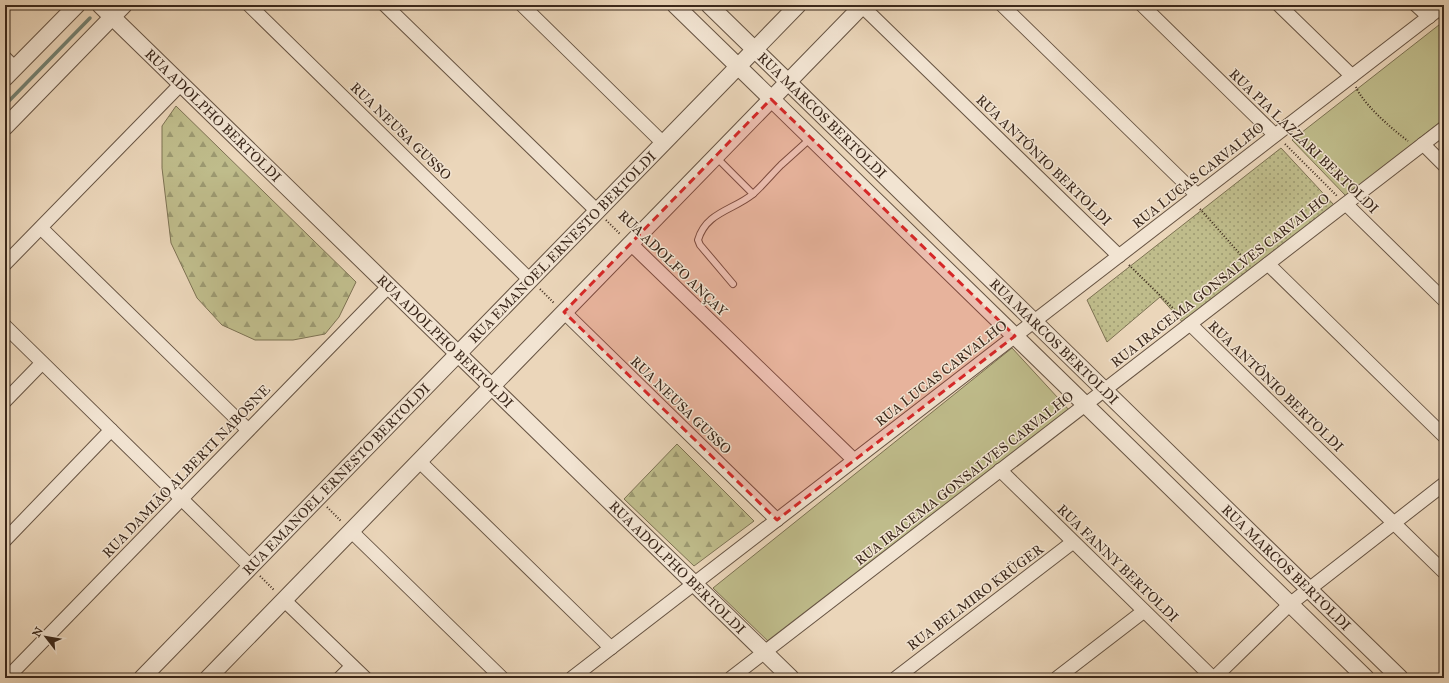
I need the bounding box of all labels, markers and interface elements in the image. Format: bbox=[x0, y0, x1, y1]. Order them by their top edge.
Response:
street label: RUA ADOLPHO BERTOLDI bbox=[141, 45, 285, 186]
street label: RUA MARCOS BERTOLDI bbox=[754, 49, 890, 182]
street label: RUA PIA LAZZARI BERTOLDI bbox=[1225, 65, 1382, 217]
street label: RUA NEUSA GUSSO bbox=[347, 79, 455, 184]
street label: RUA ANTÔNIO BERTOLDI bbox=[973, 91, 1115, 229]
street label: RUA LUCAS CARVALHO bbox=[1129, 119, 1268, 232]
street label: RUA EMANOEL ERNESTO BERTOLDI bbox=[465, 148, 660, 347]
street label: RUA IRACEMA GONSALVES CARVALHO bbox=[1108, 190, 1333, 371]
street label: RUA ADOLFO ANÇAY bbox=[615, 207, 732, 321]
street label: RUA ADOLPHO BERTOLDI bbox=[373, 271, 517, 412]
street label: RUA MARCOS BERTOLDI bbox=[986, 275, 1122, 408]
street label: RUA LUCAS CARVALHO bbox=[872, 317, 1011, 430]
street label: RUA ANTÔNIO BERTOLDI bbox=[1205, 317, 1347, 455]
street label: RUA NEUSA GUSSO bbox=[627, 353, 735, 458]
street label: RUA EMANOEL ERNESTO BERTOLDI bbox=[239, 380, 434, 579]
street label: RUA DAMIÃO ALBERTI NABOSNE bbox=[98, 381, 274, 561]
street label: RUA IRACEMA GONSALVES CARVALHO bbox=[852, 388, 1077, 569]
street label: RUA ADOLPHO BERTOLDI bbox=[605, 498, 749, 638]
street label: RUA FANNY BERTOLDI bbox=[1053, 501, 1182, 626]
street label: RUA MARCOS BERTOLDI bbox=[1218, 501, 1354, 634]
street label: RUA BELMIRO KRÜGER bbox=[903, 538, 1048, 654]
north arrow bbox=[26, 617, 66, 657]
text: N bbox=[30, 624, 46, 639]

